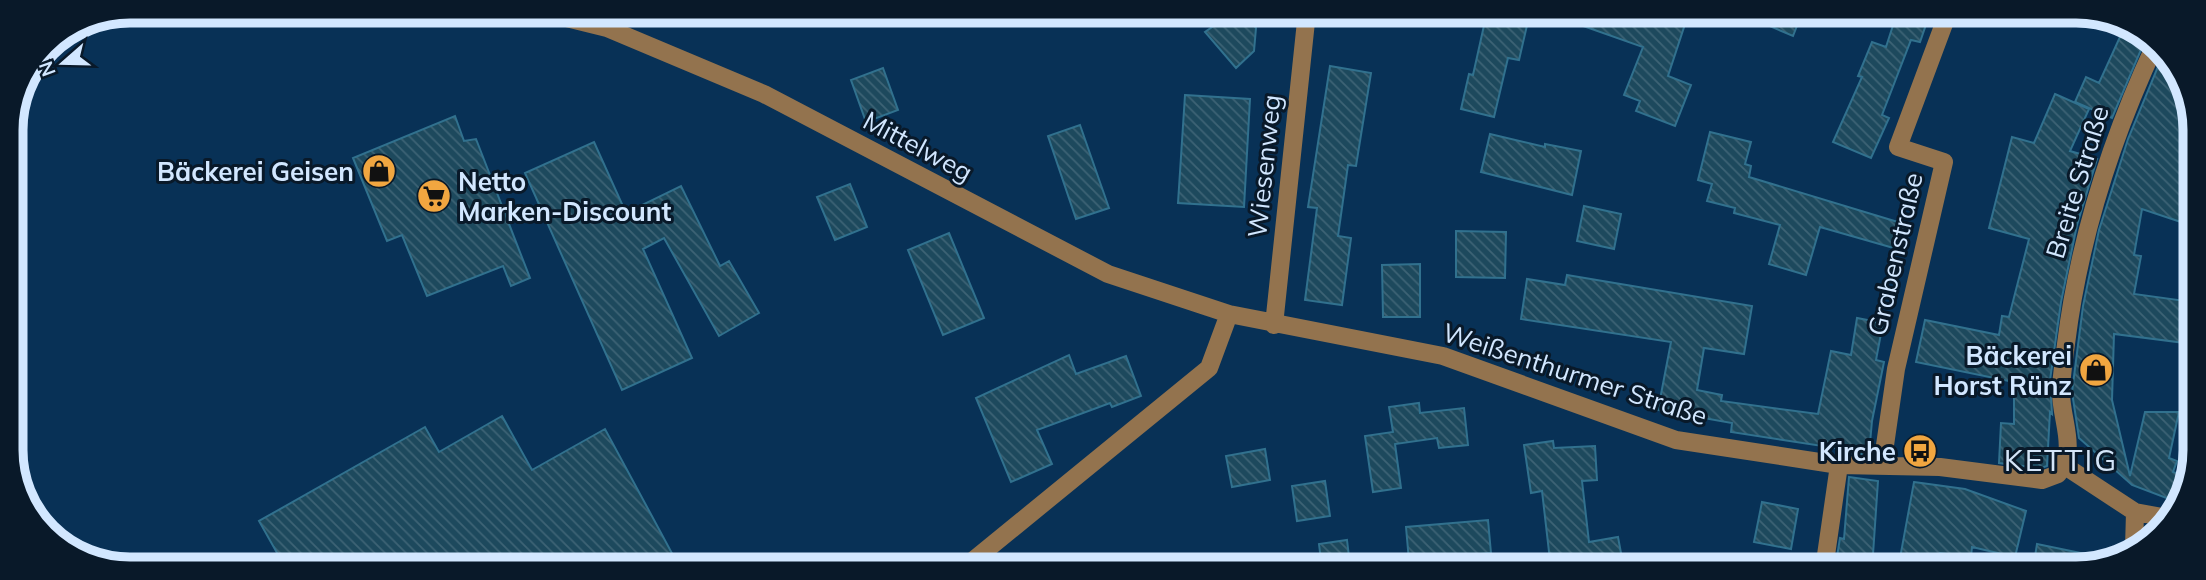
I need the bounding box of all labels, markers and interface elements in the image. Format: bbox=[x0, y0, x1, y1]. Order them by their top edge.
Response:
north arrow bbox=[28, 28, 98, 98]
text: N bbox=[33, 58, 61, 80]
street label: Wiesenweg bbox=[1240, 93, 1288, 239]
street label: Breite Straße bbox=[2038, 102, 2116, 262]
street label: Mittelweg bbox=[858, 104, 978, 188]
shop icon: Bäckerei Geisen bbox=[360, 152, 398, 190]
place label: Bäckerei Geisen bbox=[157, 155, 354, 188]
place label: Netto Marken-Discount bbox=[458, 165, 671, 228]
street label: Grabenstraße bbox=[1860, 169, 1930, 339]
supermarket icon: Netto Marken-Discount bbox=[415, 177, 453, 215]
street label: Weißenthurmer Straße bbox=[1438, 316, 1712, 432]
place label: Bäckerei Horst Rünz bbox=[1933, 339, 2072, 402]
shop icon: Bäckerei Horst Rünz bbox=[2077, 351, 2115, 389]
bus stop icon: Kirche bbox=[1901, 432, 1939, 470]
place label: Kirche bbox=[1819, 435, 1896, 468]
district label: KETTIG bbox=[2004, 441, 2118, 479]

